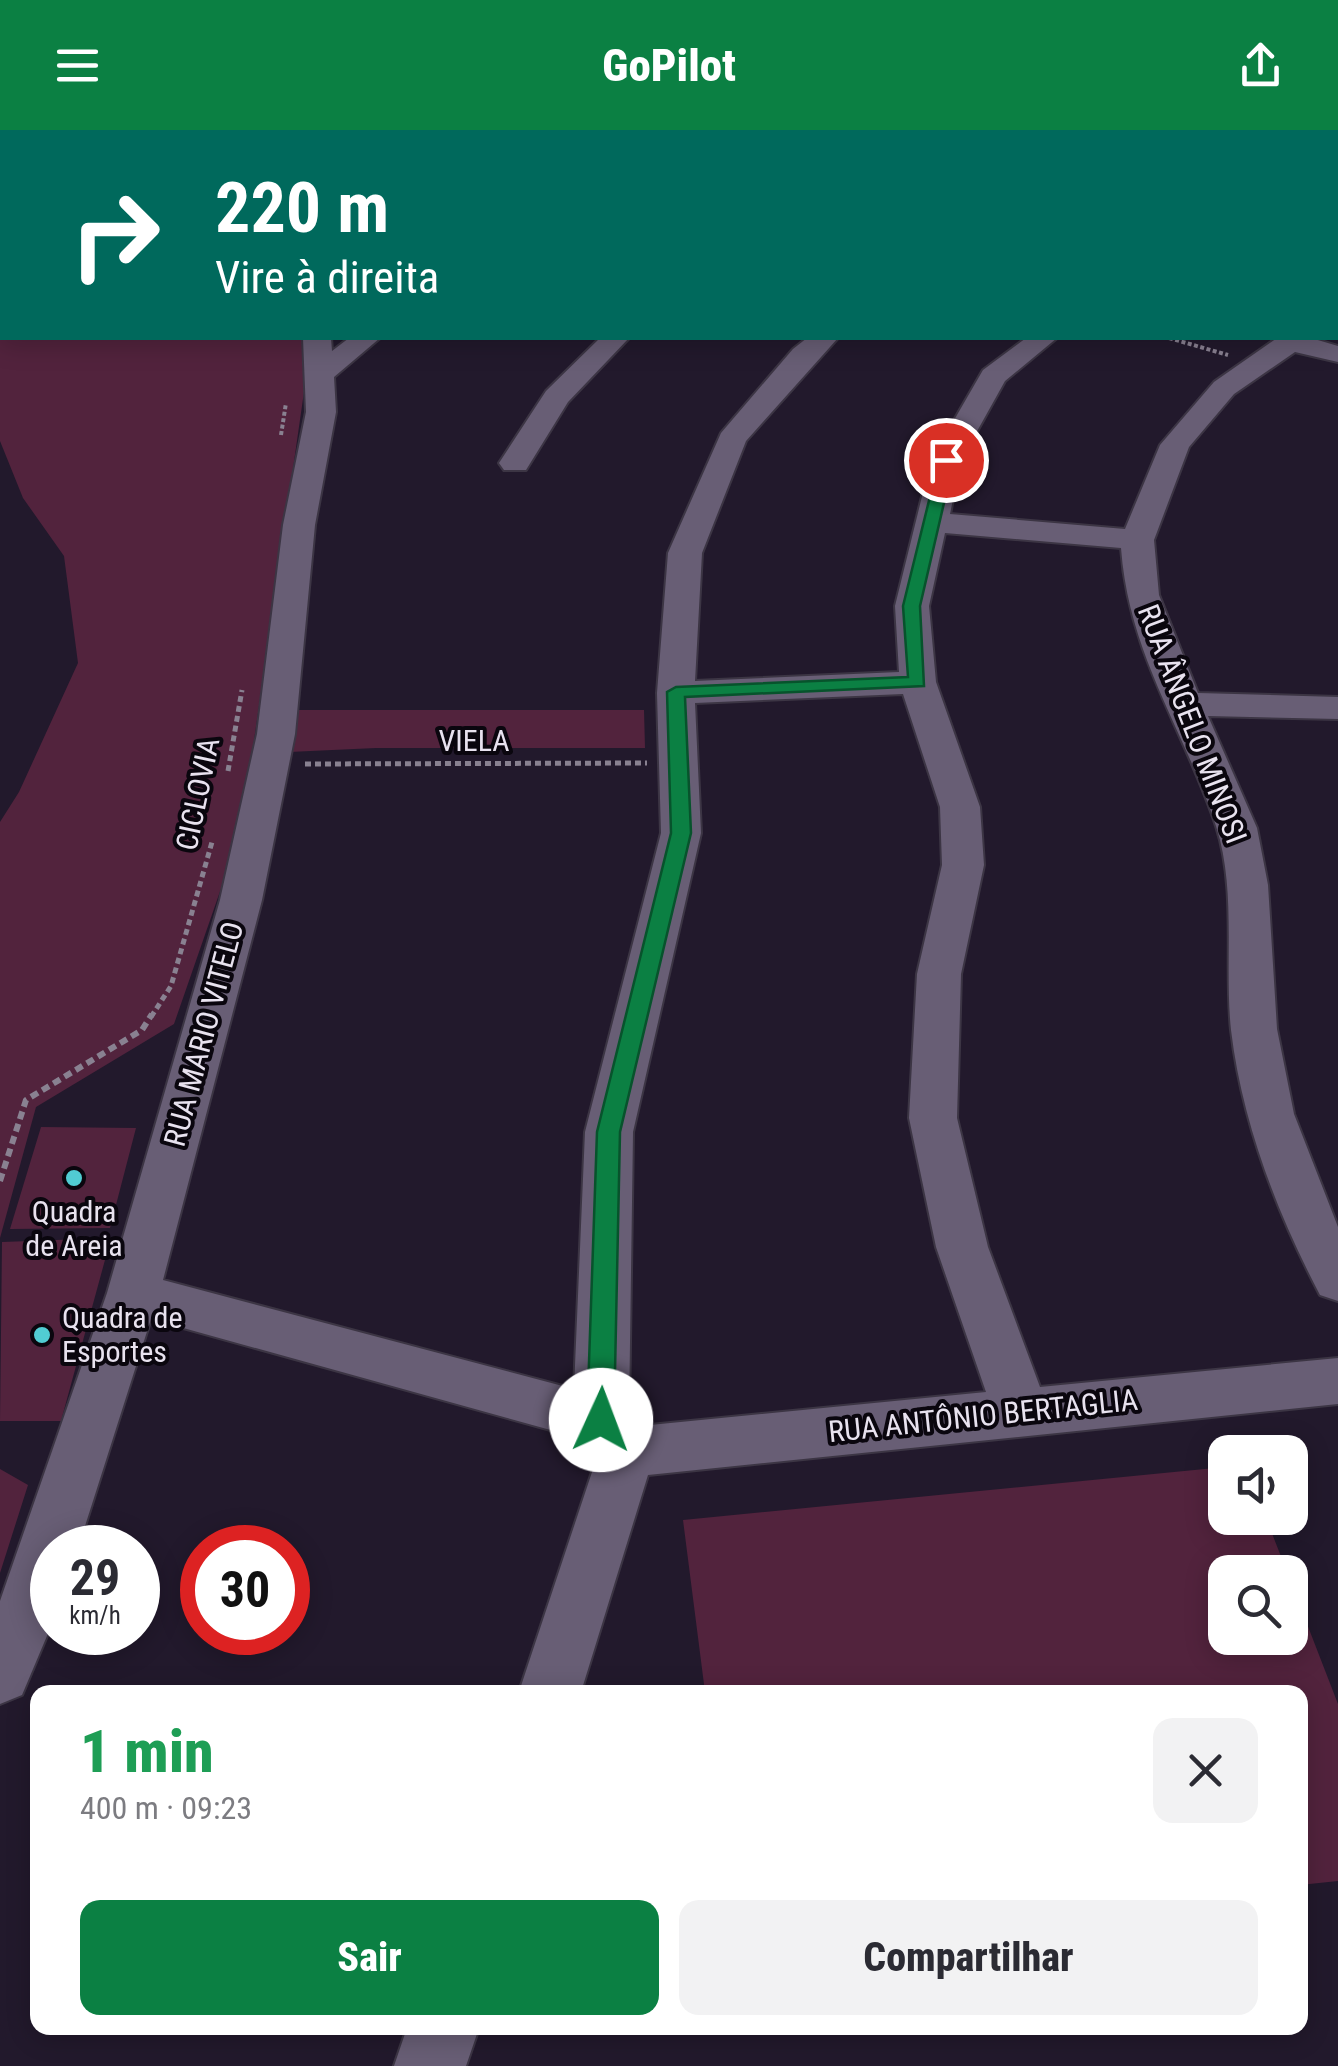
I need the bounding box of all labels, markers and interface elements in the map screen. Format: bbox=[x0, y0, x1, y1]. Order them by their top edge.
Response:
icon: menu bbox=[50, 38, 105, 93]
icon: share bbox=[1233, 38, 1288, 93]
text: GoPilot bbox=[602, 39, 736, 92]
text: 220 m bbox=[215, 167, 389, 249]
icon: right bbox=[50, 170, 180, 300]
text: Vire à direita bbox=[215, 251, 439, 304]
pin bbox=[904, 418, 989, 503]
icon: arrive bbox=[919, 433, 974, 488]
street label: RUA ÂNGELO MINOSI bbox=[1131, 599, 1254, 848]
street label: VIELA bbox=[438, 723, 510, 758]
street label: CICLOVIA bbox=[168, 734, 227, 853]
street label: RUA MARIO VITELO bbox=[157, 918, 250, 1150]
marker: Quadra de Areia bbox=[63, 1167, 85, 1189]
place label: Quadra de Areia bbox=[25, 1194, 123, 1263]
place label: Quadra de Esportes bbox=[62, 1300, 183, 1369]
marker: Quadra de Esportes bbox=[31, 1324, 53, 1346]
position arrow bbox=[549, 1368, 653, 1472]
street label: RUA ANTÔNIO BERTAGLIA bbox=[826, 1382, 1139, 1449]
map controls bbox=[1208, 1435, 1308, 1655]
button: sound bbox=[1208, 1435, 1308, 1535]
speed limit sign: 30 bbox=[180, 1525, 310, 1655]
text: 29 bbox=[70, 1549, 120, 1607]
button: search bbox=[1208, 1555, 1308, 1655]
text: km/h bbox=[69, 1601, 121, 1630]
text: 1 min bbox=[80, 1716, 214, 1787]
button: close bbox=[1153, 1718, 1258, 1823]
text: 400 m · 09:23 bbox=[80, 1789, 252, 1827]
button: Sair bbox=[80, 1900, 659, 2015]
button: Compartilhar bbox=[679, 1900, 1258, 2015]

